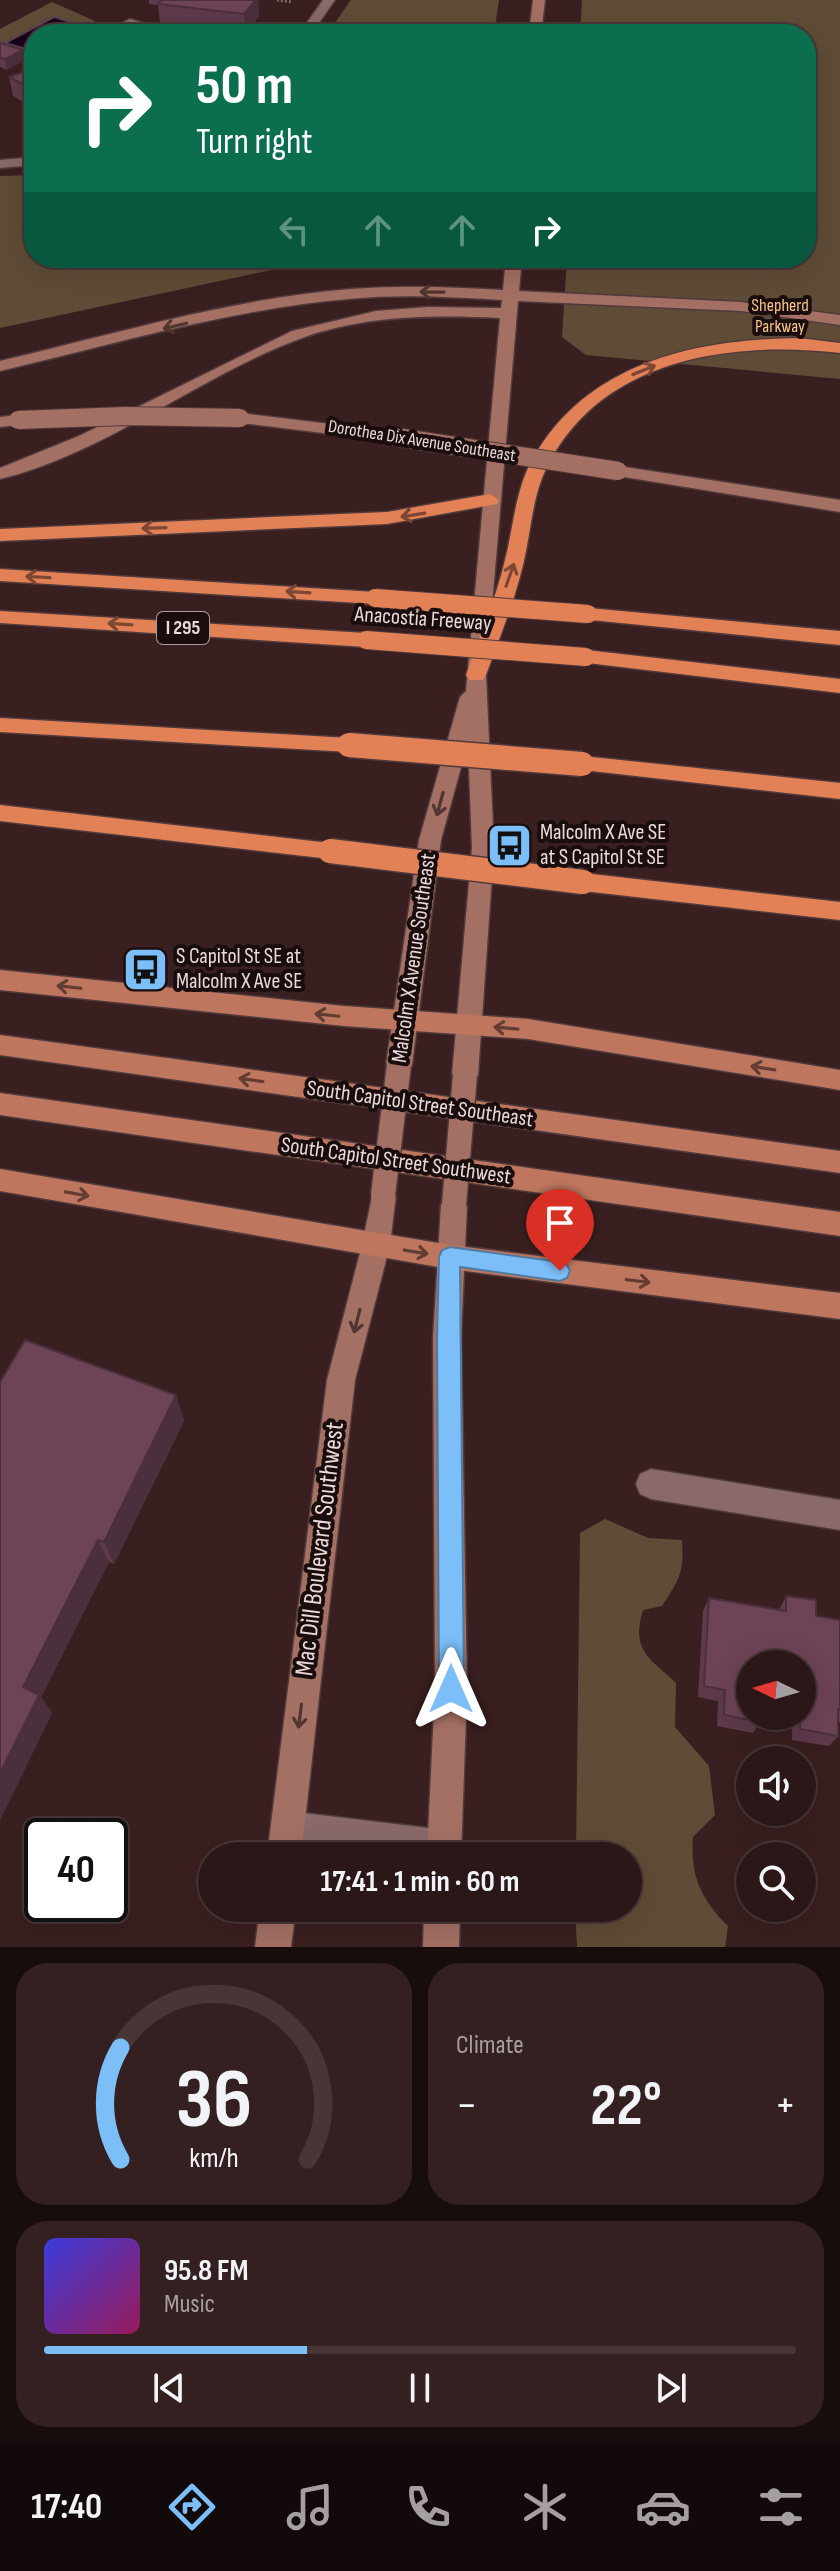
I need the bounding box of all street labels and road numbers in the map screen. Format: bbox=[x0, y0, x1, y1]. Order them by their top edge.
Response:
street label: Dorothea Dix Avenue Southeast bbox=[327, 416, 518, 466]
street label: Anacostia Freeway bbox=[353, 601, 493, 637]
road number: I 295 bbox=[157, 612, 209, 644]
street label: Malcolm X Avenue Southeast bbox=[386, 851, 442, 1064]
street label: South Capitol Street Southeast bbox=[305, 1075, 535, 1133]
street label: South Capitol Street Southwest bbox=[279, 1131, 513, 1191]
street label: Mac Dill Boulevard Southwest bbox=[289, 1420, 351, 1678]

